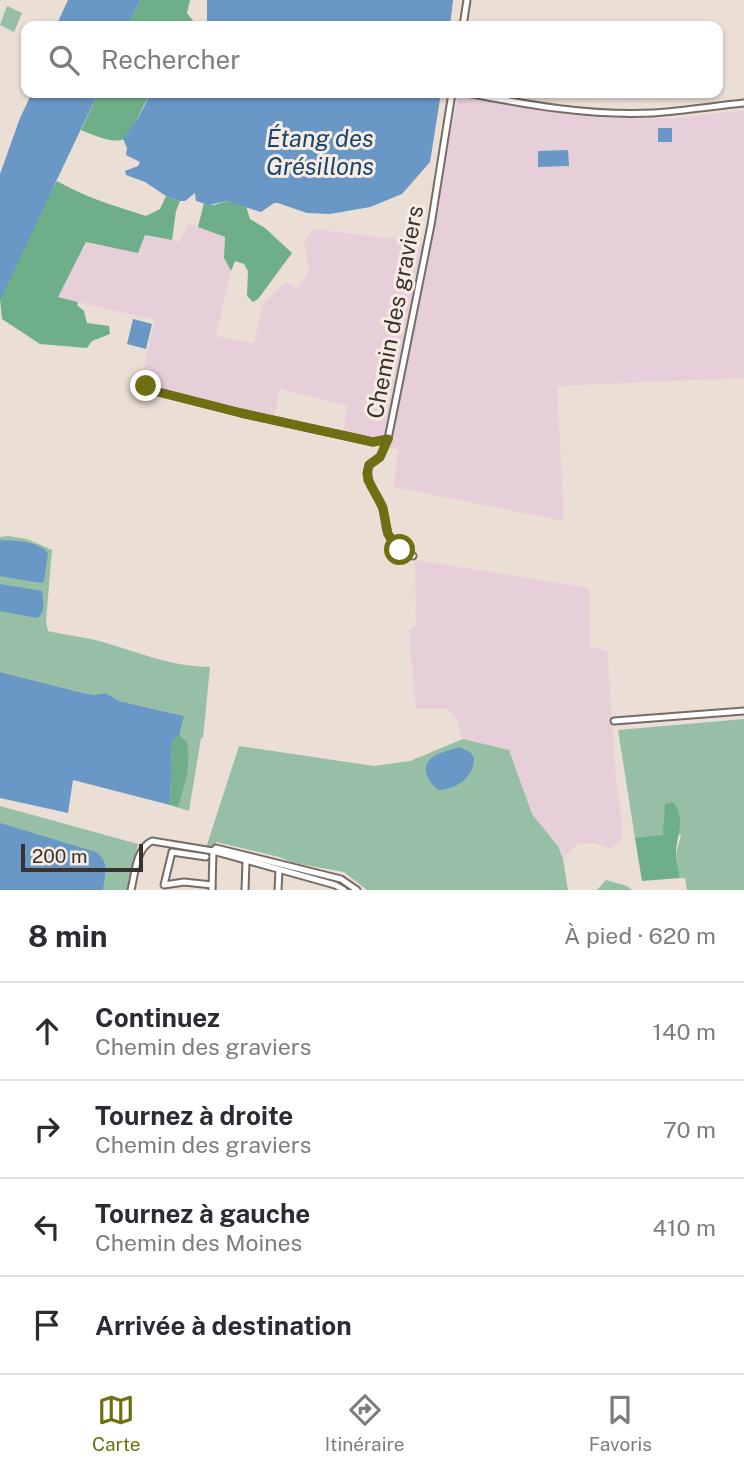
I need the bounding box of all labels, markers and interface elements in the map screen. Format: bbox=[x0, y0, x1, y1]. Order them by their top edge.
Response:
search box bbox=[21, 21, 723, 98]
icon: search bbox=[45, 41, 83, 79]
text: Rechercher bbox=[101, 44, 240, 75]
water label: Étang des Grésillons bbox=[266, 124, 374, 180]
street label: Chemin des graviers bbox=[361, 203, 428, 421]
route end bbox=[130, 370, 161, 401]
route start bbox=[384, 534, 415, 565]
scale bar bbox=[21, 841, 144, 873]
text: 200 m bbox=[32, 845, 88, 867]
text: 8 min bbox=[28, 918, 108, 954]
text: À pied · 620 m bbox=[564, 922, 716, 949]
text: Continuez bbox=[95, 1002, 220, 1033]
icon: ahead bbox=[28, 1012, 66, 1050]
text: 140 m bbox=[653, 1018, 716, 1045]
text: Chemin des graviers bbox=[95, 1033, 311, 1060]
text: Tournez à droite bbox=[95, 1100, 293, 1131]
icon: right bbox=[28, 1110, 66, 1148]
text: 70 m bbox=[663, 1116, 716, 1143]
text: Chemin des graviers bbox=[95, 1131, 311, 1158]
text: Tournez à gauche bbox=[95, 1198, 310, 1229]
icon: left bbox=[28, 1208, 66, 1246]
text: 410 m bbox=[653, 1214, 716, 1241]
text: Chemin des Moines bbox=[95, 1229, 302, 1256]
icon: arrive bbox=[28, 1306, 66, 1344]
text: Arrivée à destination bbox=[95, 1310, 352, 1341]
tab: Carte bbox=[92, 1391, 141, 1455]
tab: Itinéraire bbox=[325, 1391, 405, 1455]
tab: Favoris bbox=[589, 1391, 652, 1455]

